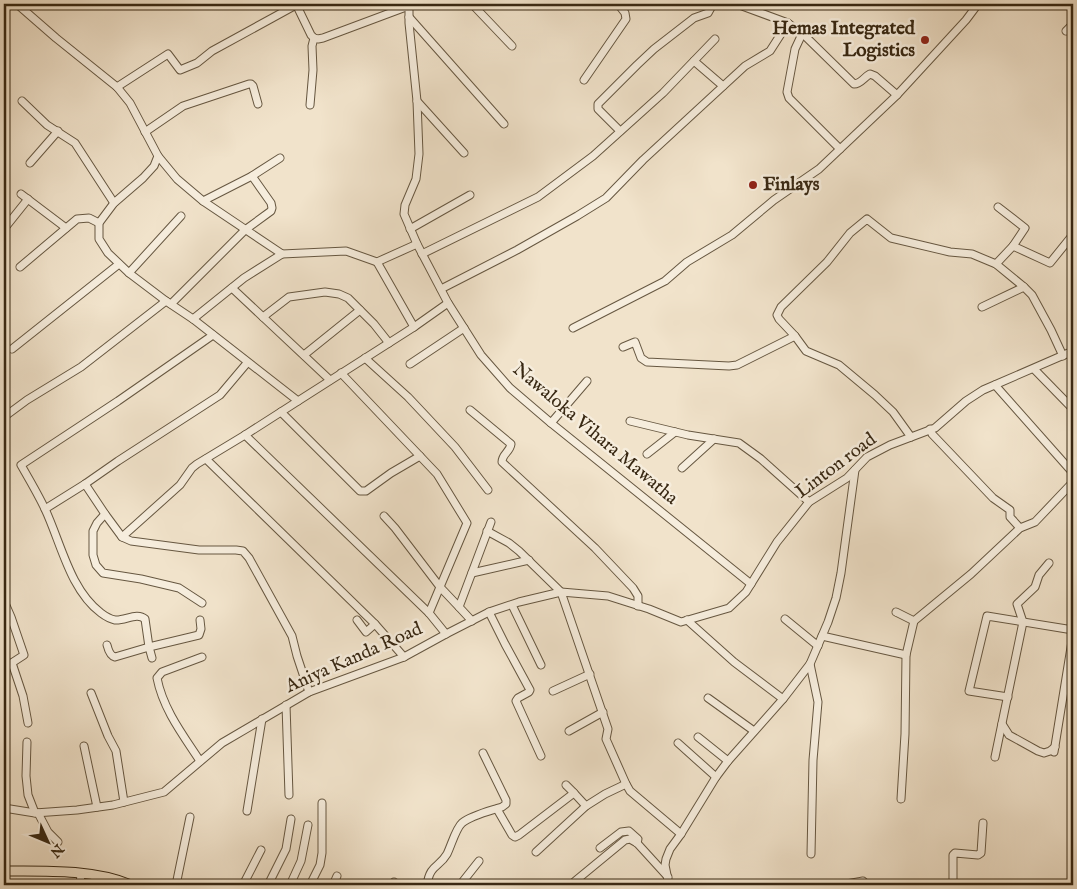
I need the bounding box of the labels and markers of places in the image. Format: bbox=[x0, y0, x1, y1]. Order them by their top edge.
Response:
place label: Hemas Integrated Logistics bbox=[772, 17, 916, 63]
marker: Hemas Integrated Logistics bbox=[919, 34, 931, 46]
place label: Finlays bbox=[763, 173, 820, 197]
marker: Finlays bbox=[747, 179, 759, 191]

